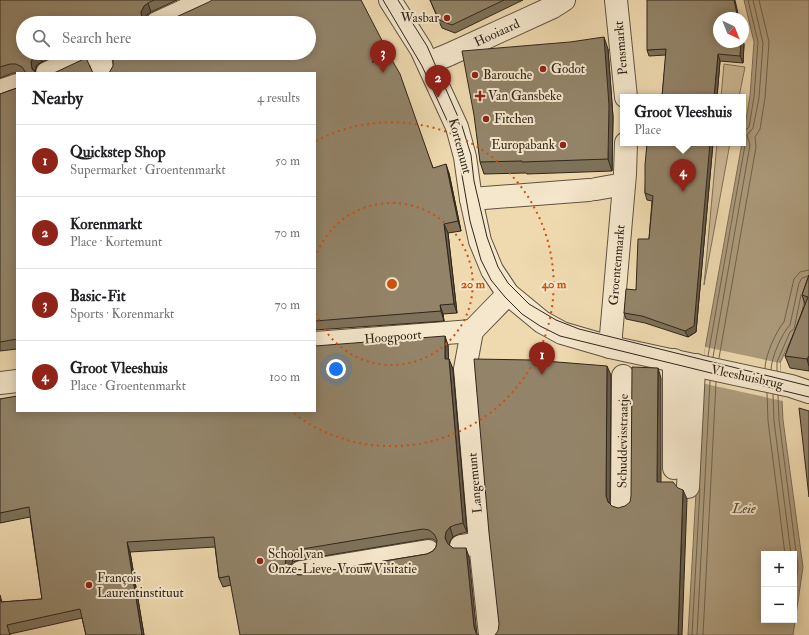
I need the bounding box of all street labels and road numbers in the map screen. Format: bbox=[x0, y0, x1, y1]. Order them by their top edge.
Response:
street label: Hooiaard bbox=[472, 15, 523, 50]
street label: Pensmarkt bbox=[611, 20, 631, 76]
street label: Kortemunt bbox=[445, 116, 475, 176]
street label: Groentenmarkt bbox=[606, 224, 628, 306]
street label: Hoogpoort bbox=[364, 327, 422, 348]
street label: Vleeshuisbrug bbox=[709, 362, 785, 393]
street label: Schuddevisstraatje bbox=[614, 393, 632, 488]
street label: Langemunt bbox=[464, 452, 486, 514]

